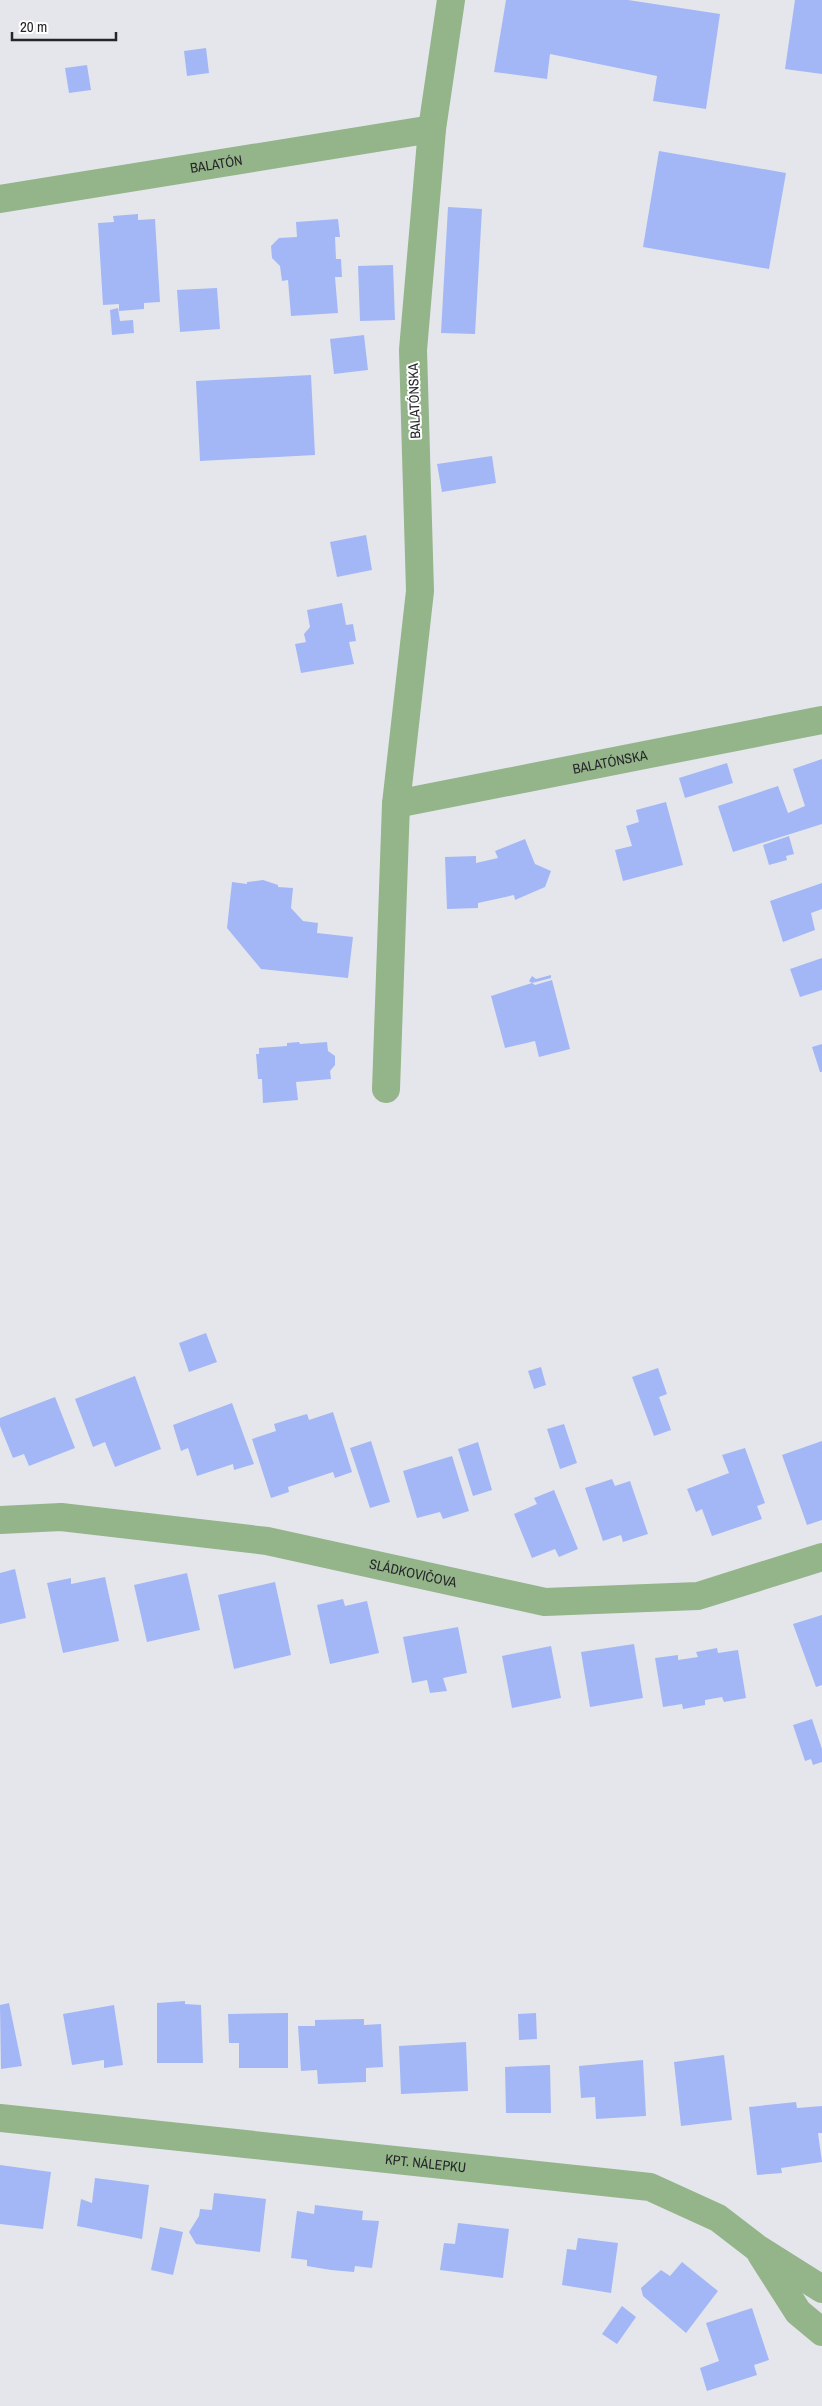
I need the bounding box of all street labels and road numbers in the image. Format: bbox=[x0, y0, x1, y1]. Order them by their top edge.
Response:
street label: BALATÓN bbox=[189, 151, 244, 177]
street label: BALATÓNSKA bbox=[404, 363, 424, 439]
street label: BALATÓNSKA bbox=[571, 746, 649, 778]
street label: SLÁDKOVIČOVA bbox=[368, 1555, 459, 1591]
street label: KPT. NÁLEPKU bbox=[384, 2150, 467, 2176]

